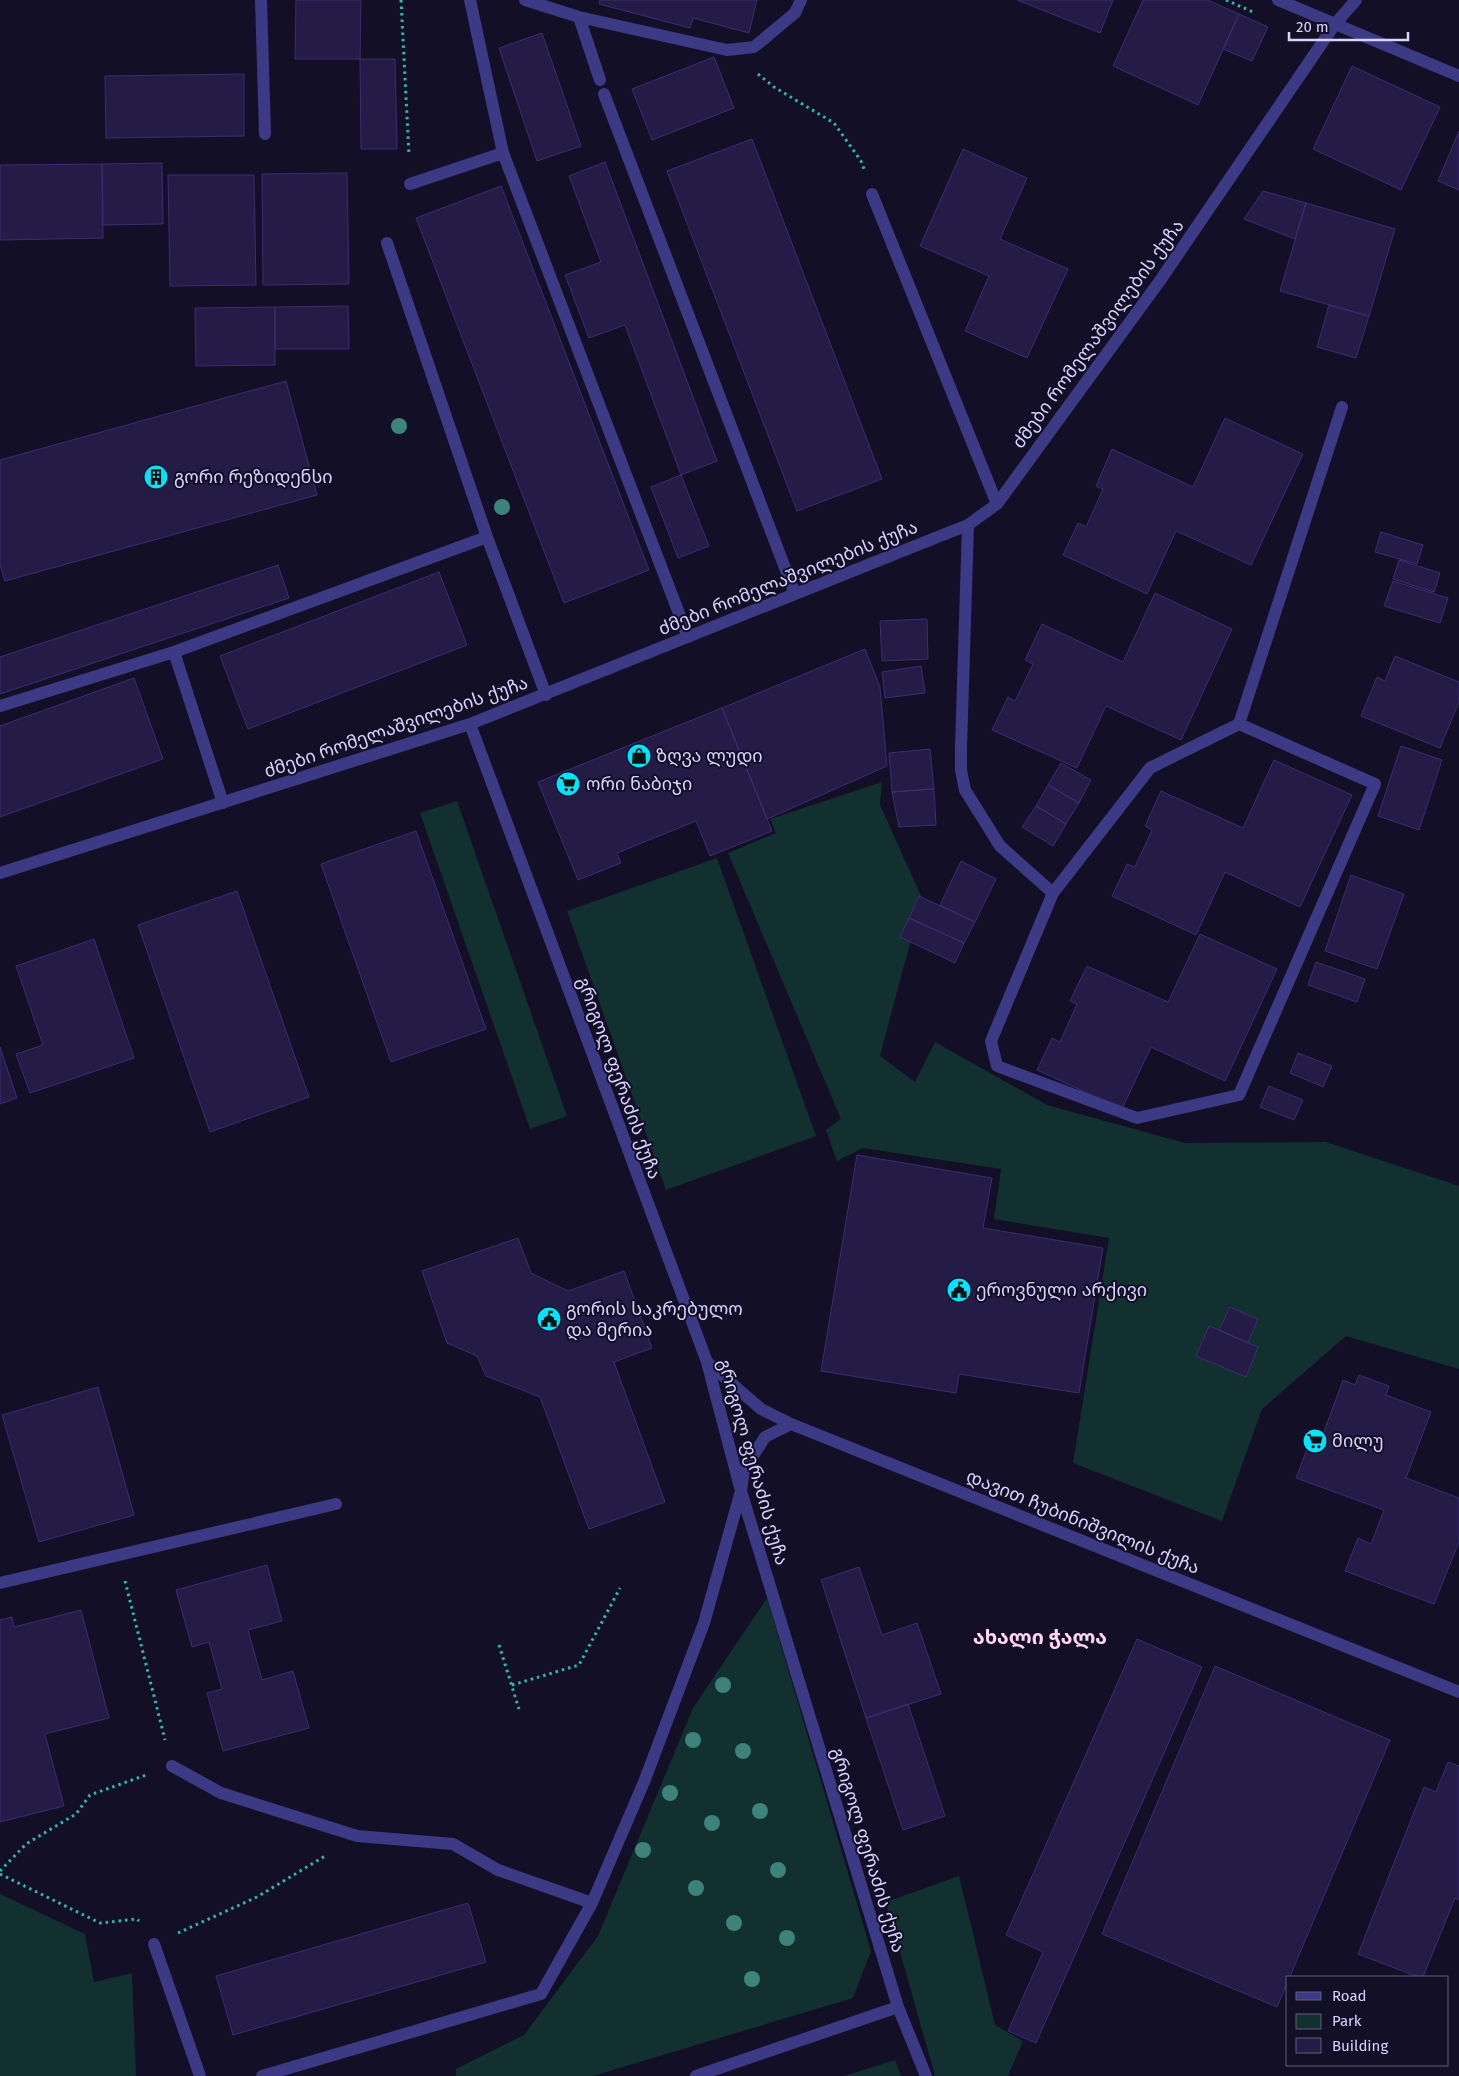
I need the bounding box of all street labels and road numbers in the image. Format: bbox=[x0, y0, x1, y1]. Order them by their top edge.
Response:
street label: ძმები რომელაშვილების ქუჩა bbox=[1008, 215, 1188, 453]
street label: ძმები რომელაშვილების ქუჩა bbox=[655, 516, 921, 640]
street label: ძმები რომელაშვილების ქუჩა bbox=[261, 671, 531, 783]
street label: გრიგოლ ფერაძის ქუჩა bbox=[572, 974, 666, 1182]
street label: გრიგოლ ფერაძის ქუჩა bbox=[713, 1356, 793, 1568]
street label: დავით ჩუბინიშვილის ქუჩა bbox=[963, 1465, 1203, 1579]
street label: გრიგოლ ფერაძის ქუჩა bbox=[826, 1745, 910, 1955]

